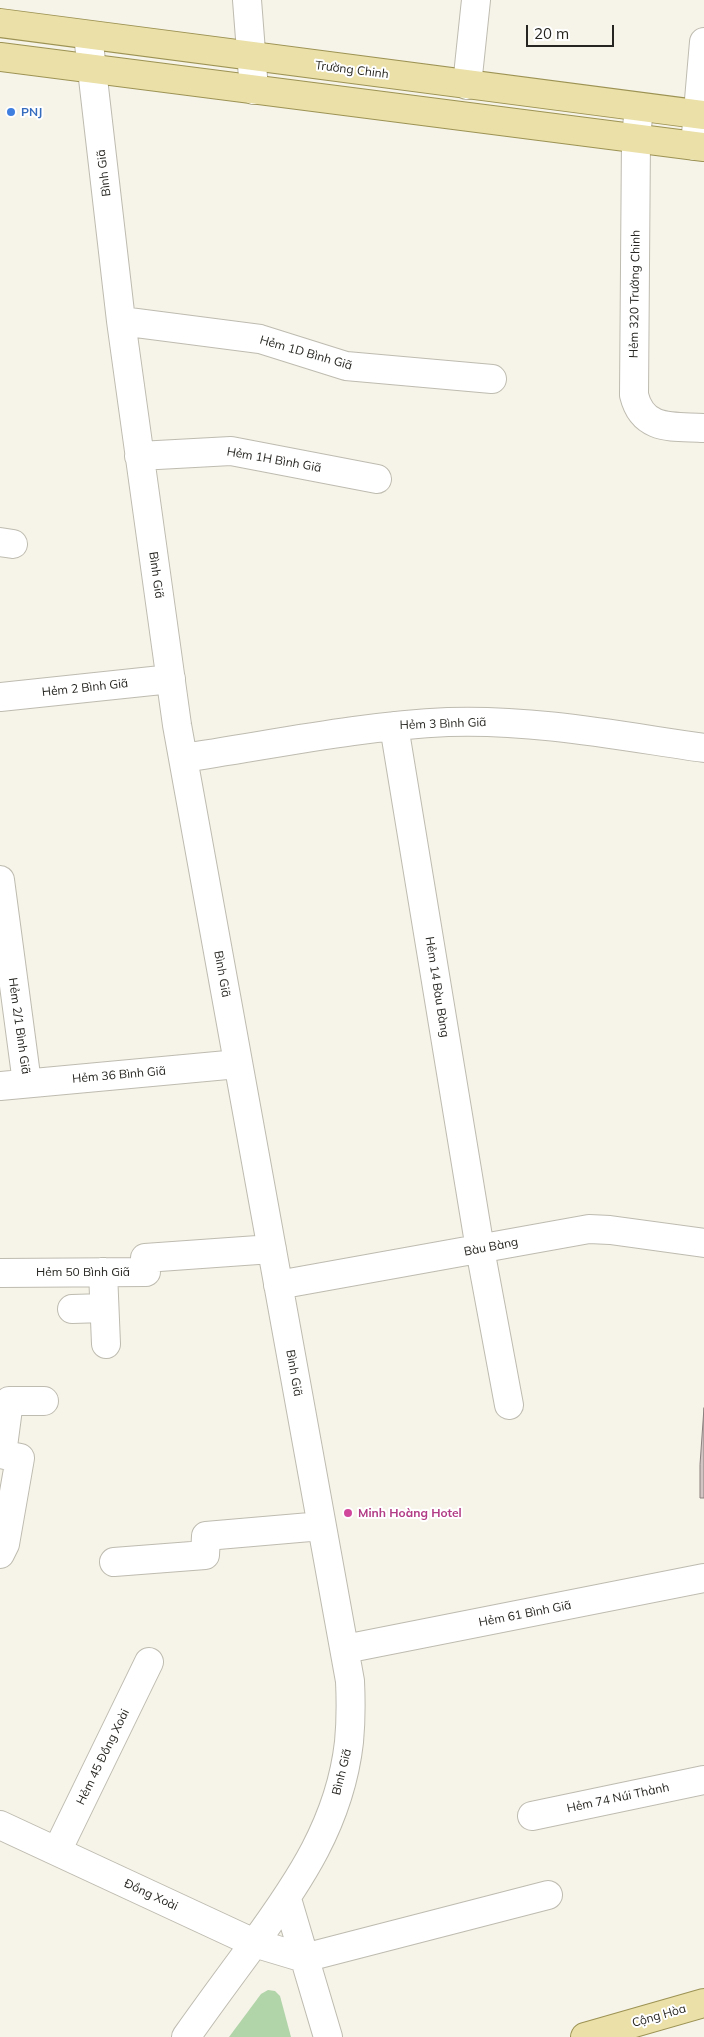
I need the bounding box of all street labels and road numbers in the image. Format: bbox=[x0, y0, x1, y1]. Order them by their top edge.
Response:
street label: Trường Chinh bbox=[314, 58, 390, 82]
street label: Bình Giã bbox=[94, 149, 114, 197]
street label: Hẻm 320 Trường Chinh bbox=[627, 230, 643, 358]
street label: Hẻm 1D Bình Giã bbox=[258, 333, 354, 373]
street label: Hẻm 1H Bình Giã bbox=[226, 445, 322, 475]
street label: Bình Giã bbox=[146, 551, 166, 599]
street label: Hẻm 2 Bình Giã bbox=[41, 676, 129, 700]
street label: Hẻm 3 Bình Giã bbox=[399, 715, 487, 733]
street label: Hẻm 14 Bàu Bàng bbox=[422, 936, 452, 1038]
street label: Bình Giã bbox=[211, 950, 233, 998]
street label: Hẻm 2/1 Bình Giã bbox=[5, 977, 33, 1075]
street label: Hẻm 36 Bình Giã bbox=[72, 1064, 166, 1086]
street label: Bàu Bàng bbox=[463, 1235, 519, 1259]
street label: Hẻm 50 Bình Giã bbox=[36, 1265, 130, 1279]
street label: Bình Giã bbox=[283, 1349, 305, 1397]
street label: Hẻm 61 Bình Giã bbox=[478, 1598, 572, 1630]
street label: Hẻm 45 Đồng Xoài bbox=[74, 1707, 132, 1807]
street label: Bình Giã bbox=[329, 1747, 355, 1797]
street label: Hẻm 74 Núi Thành bbox=[565, 1780, 671, 1816]
street label: Đồng Xoài bbox=[122, 1876, 180, 1914]
street label: Cộng Hòa bbox=[630, 2001, 688, 2031]

